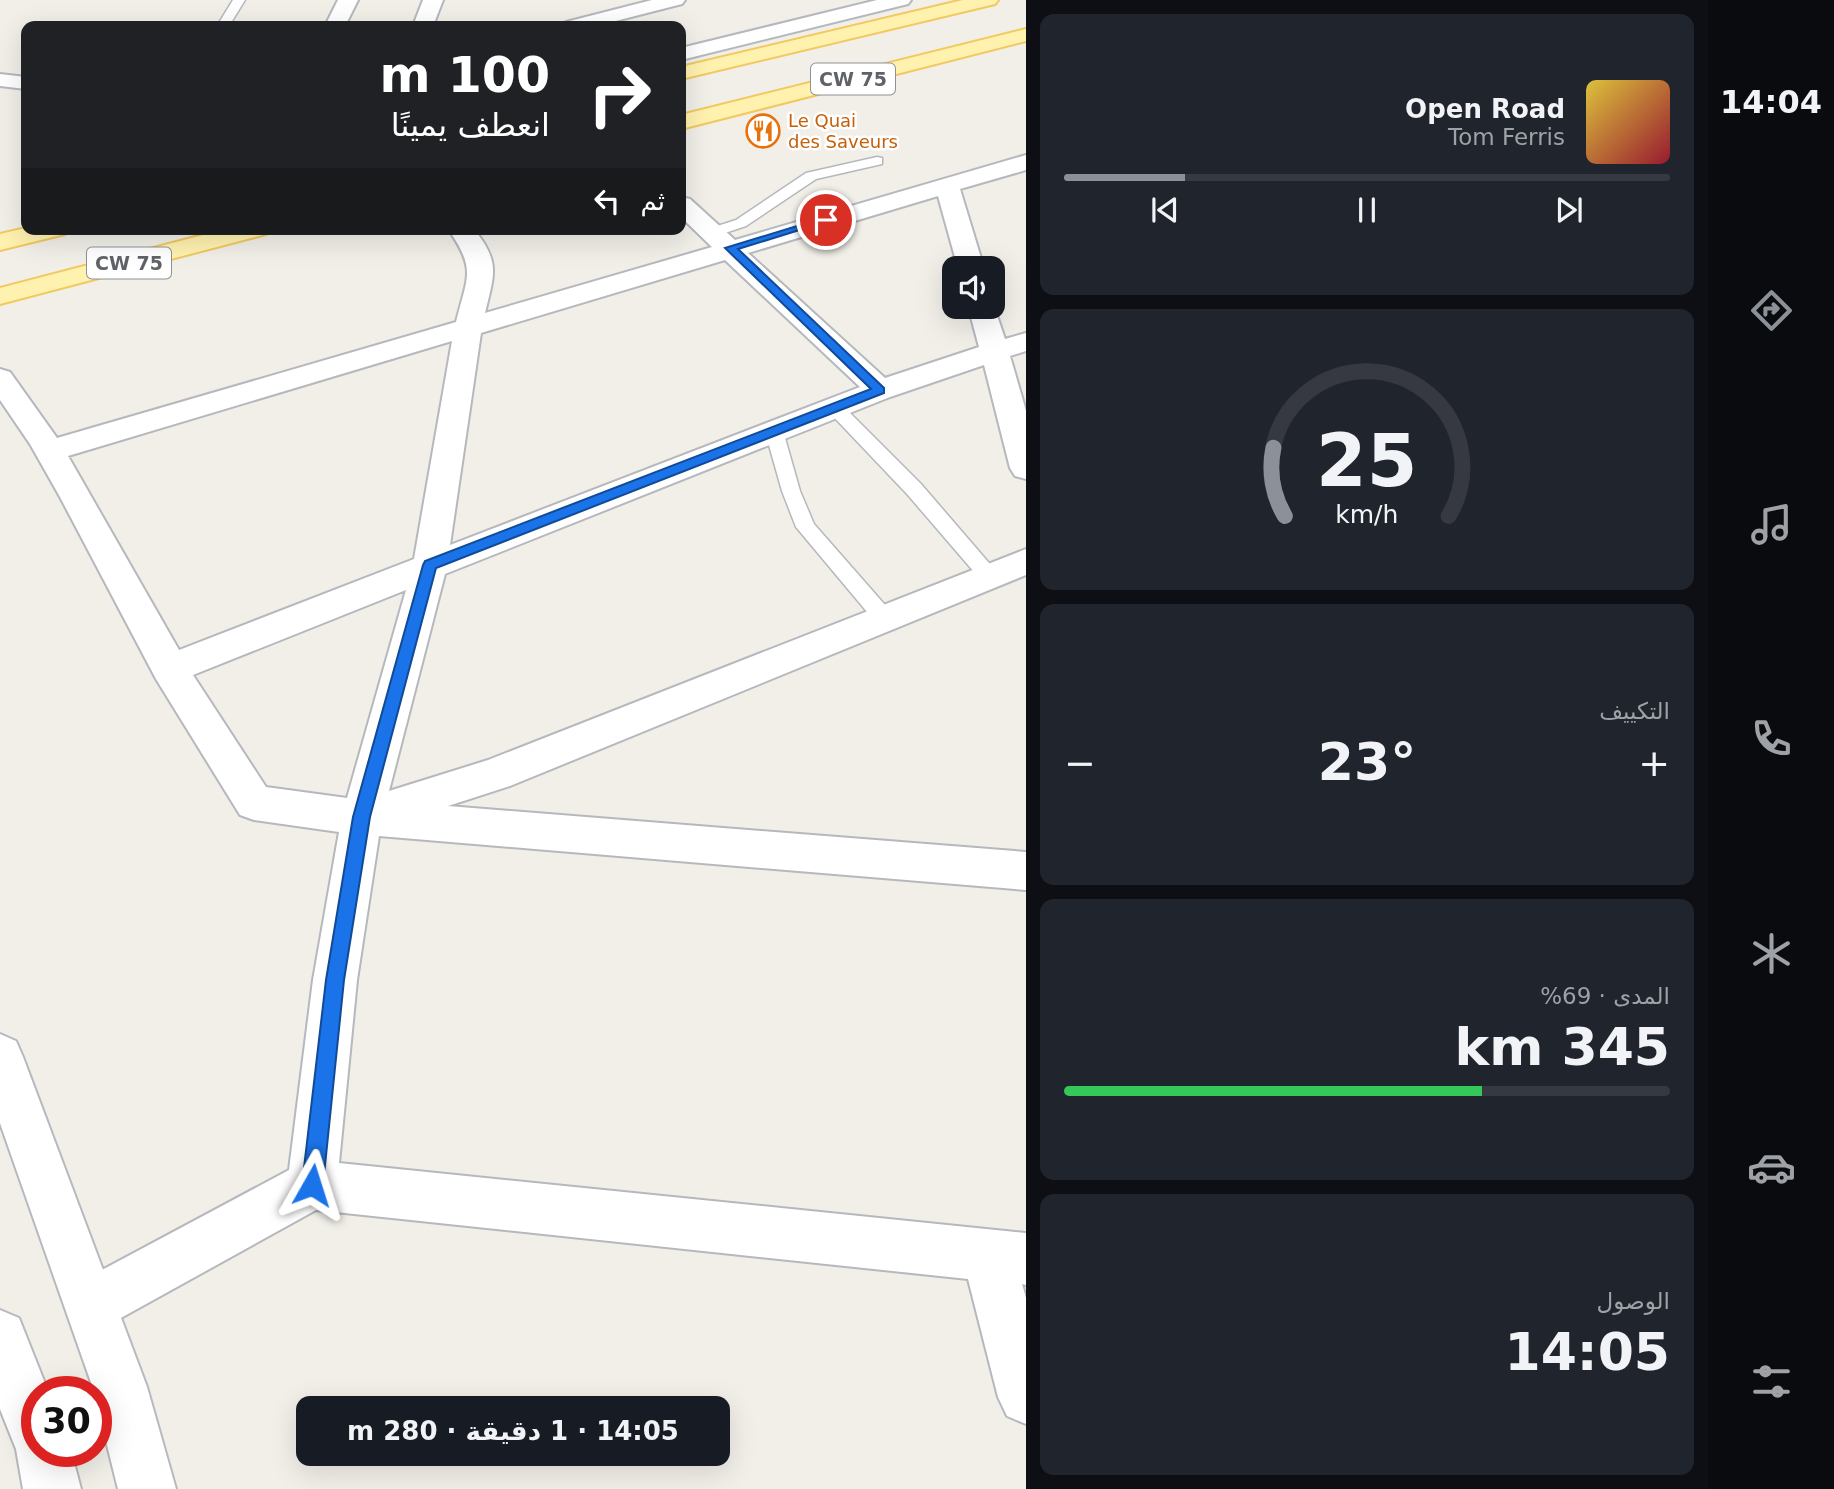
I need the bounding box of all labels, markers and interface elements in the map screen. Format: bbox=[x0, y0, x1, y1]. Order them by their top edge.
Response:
text: 100 m bbox=[380, 47, 550, 104]
icon: right bbox=[574, 49, 665, 140]
road number: CW 75 bbox=[811, 64, 895, 94]
text: 14:04 bbox=[1720, 83, 1822, 121]
text: Open Road bbox=[1405, 94, 1565, 124]
text: انعطف يمينًا bbox=[391, 106, 550, 144]
place label: Le Quai des Saveurs bbox=[788, 110, 898, 152]
restaurant icon: Le Quai des Saveurs bbox=[744, 112, 782, 150]
text: Tom Ferris bbox=[1448, 124, 1565, 150]
icon: left bbox=[588, 182, 626, 220]
text: ثم bbox=[640, 186, 665, 216]
pin bbox=[796, 190, 856, 250]
icon: previous bbox=[1146, 191, 1184, 229]
icon: pause bbox=[1348, 191, 1386, 229]
icon: next bbox=[1550, 191, 1588, 229]
icon: arrive bbox=[807, 201, 845, 239]
road number: CW 75 bbox=[87, 247, 171, 278]
map controls bbox=[942, 256, 1005, 319]
button: sound bbox=[942, 256, 1005, 319]
icon: directions bbox=[1747, 286, 1796, 335]
text: 25 bbox=[1316, 418, 1418, 503]
text: km/h bbox=[1335, 499, 1399, 528]
icon: music bbox=[1747, 500, 1796, 549]
text: التكييف bbox=[1599, 698, 1670, 724]
icon: phone bbox=[1747, 714, 1796, 763]
text: 23° bbox=[1318, 732, 1416, 792]
text: − bbox=[1064, 741, 1096, 785]
text: + bbox=[1638, 741, 1670, 785]
icon: climate bbox=[1747, 929, 1796, 978]
text: المدى · 69% bbox=[1540, 983, 1670, 1009]
text: 345 km bbox=[1455, 1017, 1670, 1077]
icon: car bbox=[1747, 1143, 1796, 1192]
position arrow bbox=[275, 1148, 349, 1222]
text: الوصول bbox=[1597, 1288, 1670, 1314]
text: 14:05 bbox=[1504, 1322, 1670, 1382]
icon: filters bbox=[1747, 1357, 1796, 1406]
speed limit sign: 30 bbox=[21, 1376, 112, 1467]
text: 14:05 · 1 دقيقة · 280 m bbox=[347, 1416, 679, 1446]

